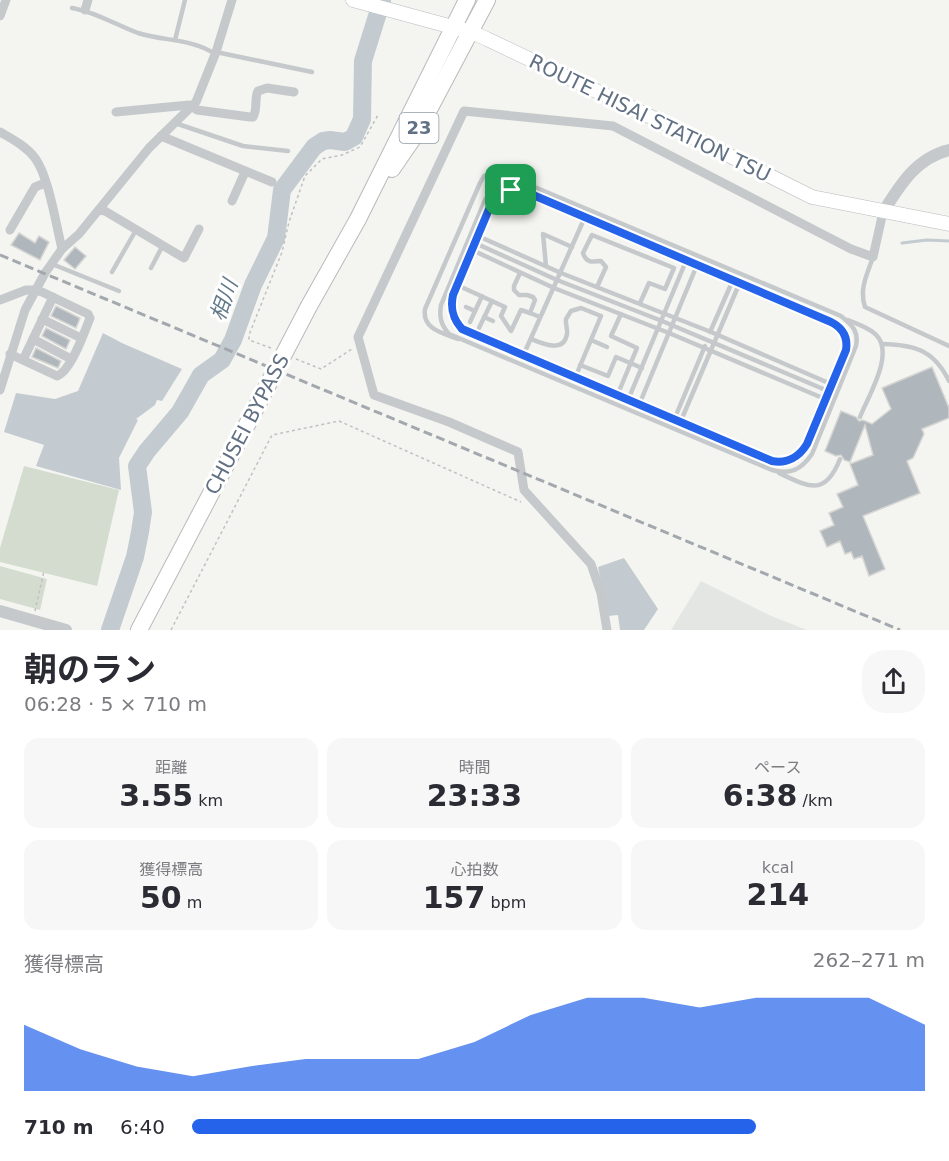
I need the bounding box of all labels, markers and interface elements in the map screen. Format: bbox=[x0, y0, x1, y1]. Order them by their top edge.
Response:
street label: ROUTE HISAI STATION TSU bbox=[525, 49, 775, 187]
road number: 23 bbox=[400, 113, 438, 143]
pin bbox=[485, 164, 536, 215]
icon: arrive bbox=[494, 173, 527, 206]
water label: 相川 bbox=[206, 274, 243, 324]
street label: CHUSEI BYPASS bbox=[200, 350, 294, 498]
text: 朝のラン bbox=[24, 650, 156, 689]
button: share bbox=[862, 650, 925, 713]
text: 06:28 · 5 × 710 m bbox=[24, 692, 207, 716]
text: 距離 bbox=[155, 758, 187, 777]
text: 時間 bbox=[458, 758, 491, 777]
text: ペース bbox=[754, 758, 801, 777]
text: 3.55 bbox=[119, 778, 193, 813]
text: 23:33 bbox=[427, 778, 522, 813]
text: 6:38 bbox=[723, 778, 797, 813]
text: km bbox=[193, 791, 223, 810]
text: /km bbox=[797, 791, 833, 810]
text: kcal bbox=[762, 858, 794, 877]
text: 獲得標高 bbox=[139, 860, 203, 879]
text: 心拍数 bbox=[450, 860, 499, 879]
text: 214 bbox=[747, 877, 809, 912]
text: 50 bbox=[140, 880, 182, 915]
text: 157 bbox=[423, 880, 485, 915]
text: m bbox=[182, 893, 202, 912]
text: bpm bbox=[485, 893, 526, 912]
text: 262–271 m bbox=[813, 948, 925, 972]
text: 獲得標高 bbox=[24, 952, 104, 976]
text: 710 m bbox=[24, 1115, 94, 1139]
text: 6:40 bbox=[120, 1115, 165, 1139]

